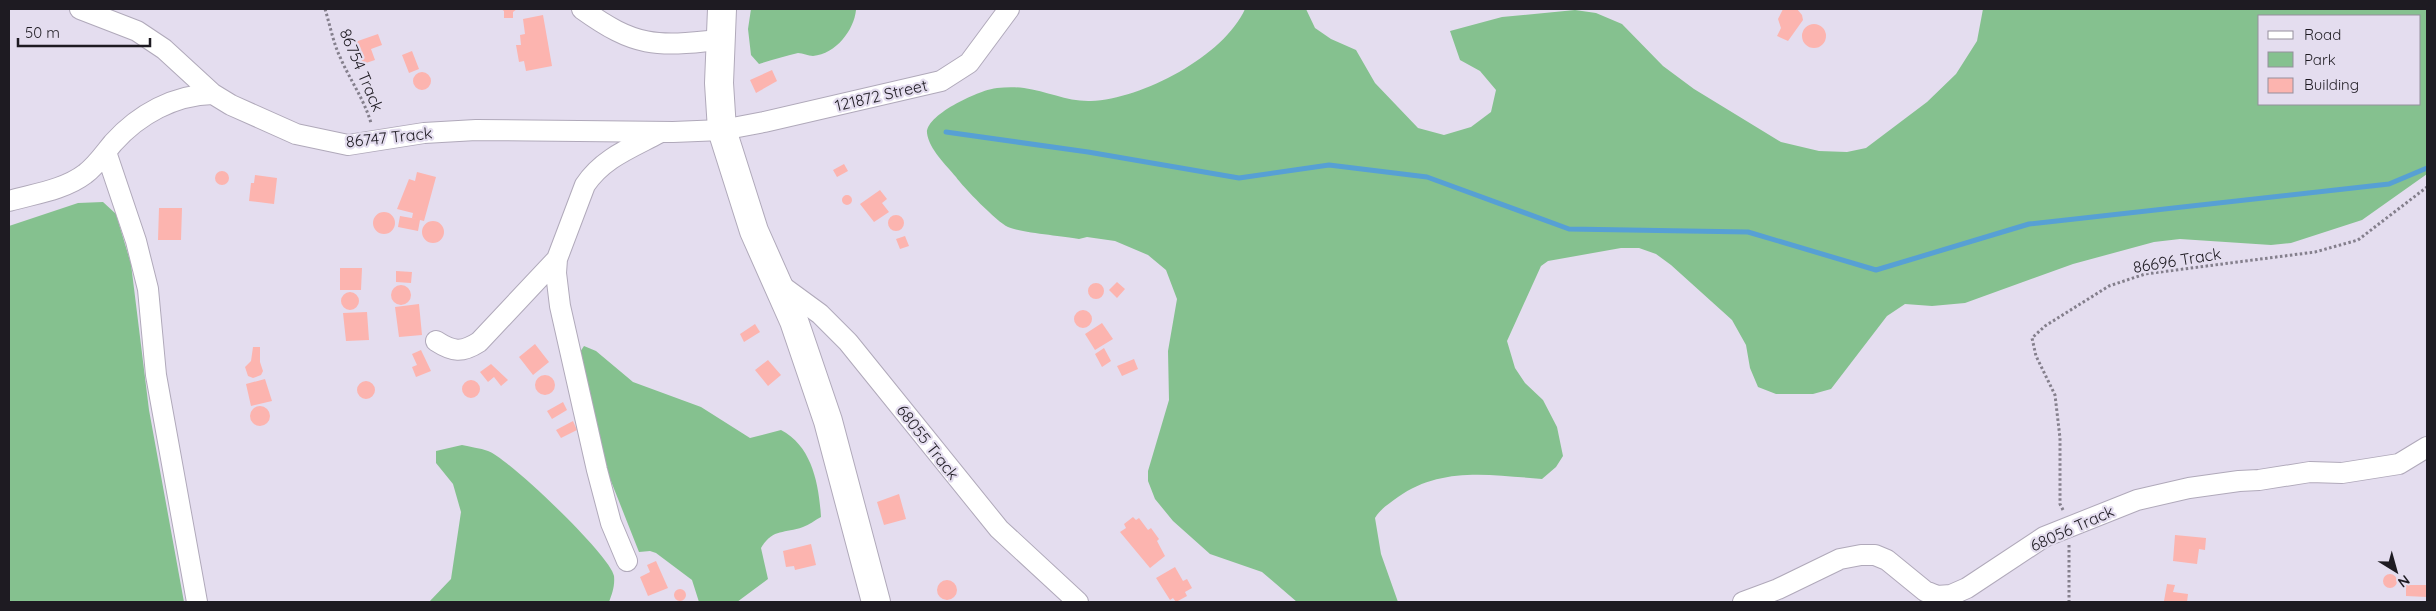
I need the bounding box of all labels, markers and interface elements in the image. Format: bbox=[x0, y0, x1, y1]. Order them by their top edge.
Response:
scale bar bbox=[18, 15, 150, 47]
legend bbox=[2258, 15, 2421, 105]
text: 50 m bbox=[25, 23, 60, 42]
street label: 86754 Track bbox=[336, 25, 388, 115]
text: Road bbox=[2304, 25, 2341, 44]
text: Park bbox=[2304, 50, 2336, 69]
street label: 121872 Street bbox=[833, 75, 929, 115]
text: Building bbox=[2304, 75, 2359, 94]
street label: 86747 Track bbox=[345, 123, 433, 151]
street label: 86696 Track bbox=[2131, 243, 2223, 277]
street label: 68055 Track bbox=[892, 400, 964, 484]
street label: 68056 Track bbox=[2027, 501, 2117, 555]
north arrow bbox=[2371, 546, 2421, 596]
text: N bbox=[2394, 571, 2413, 592]

